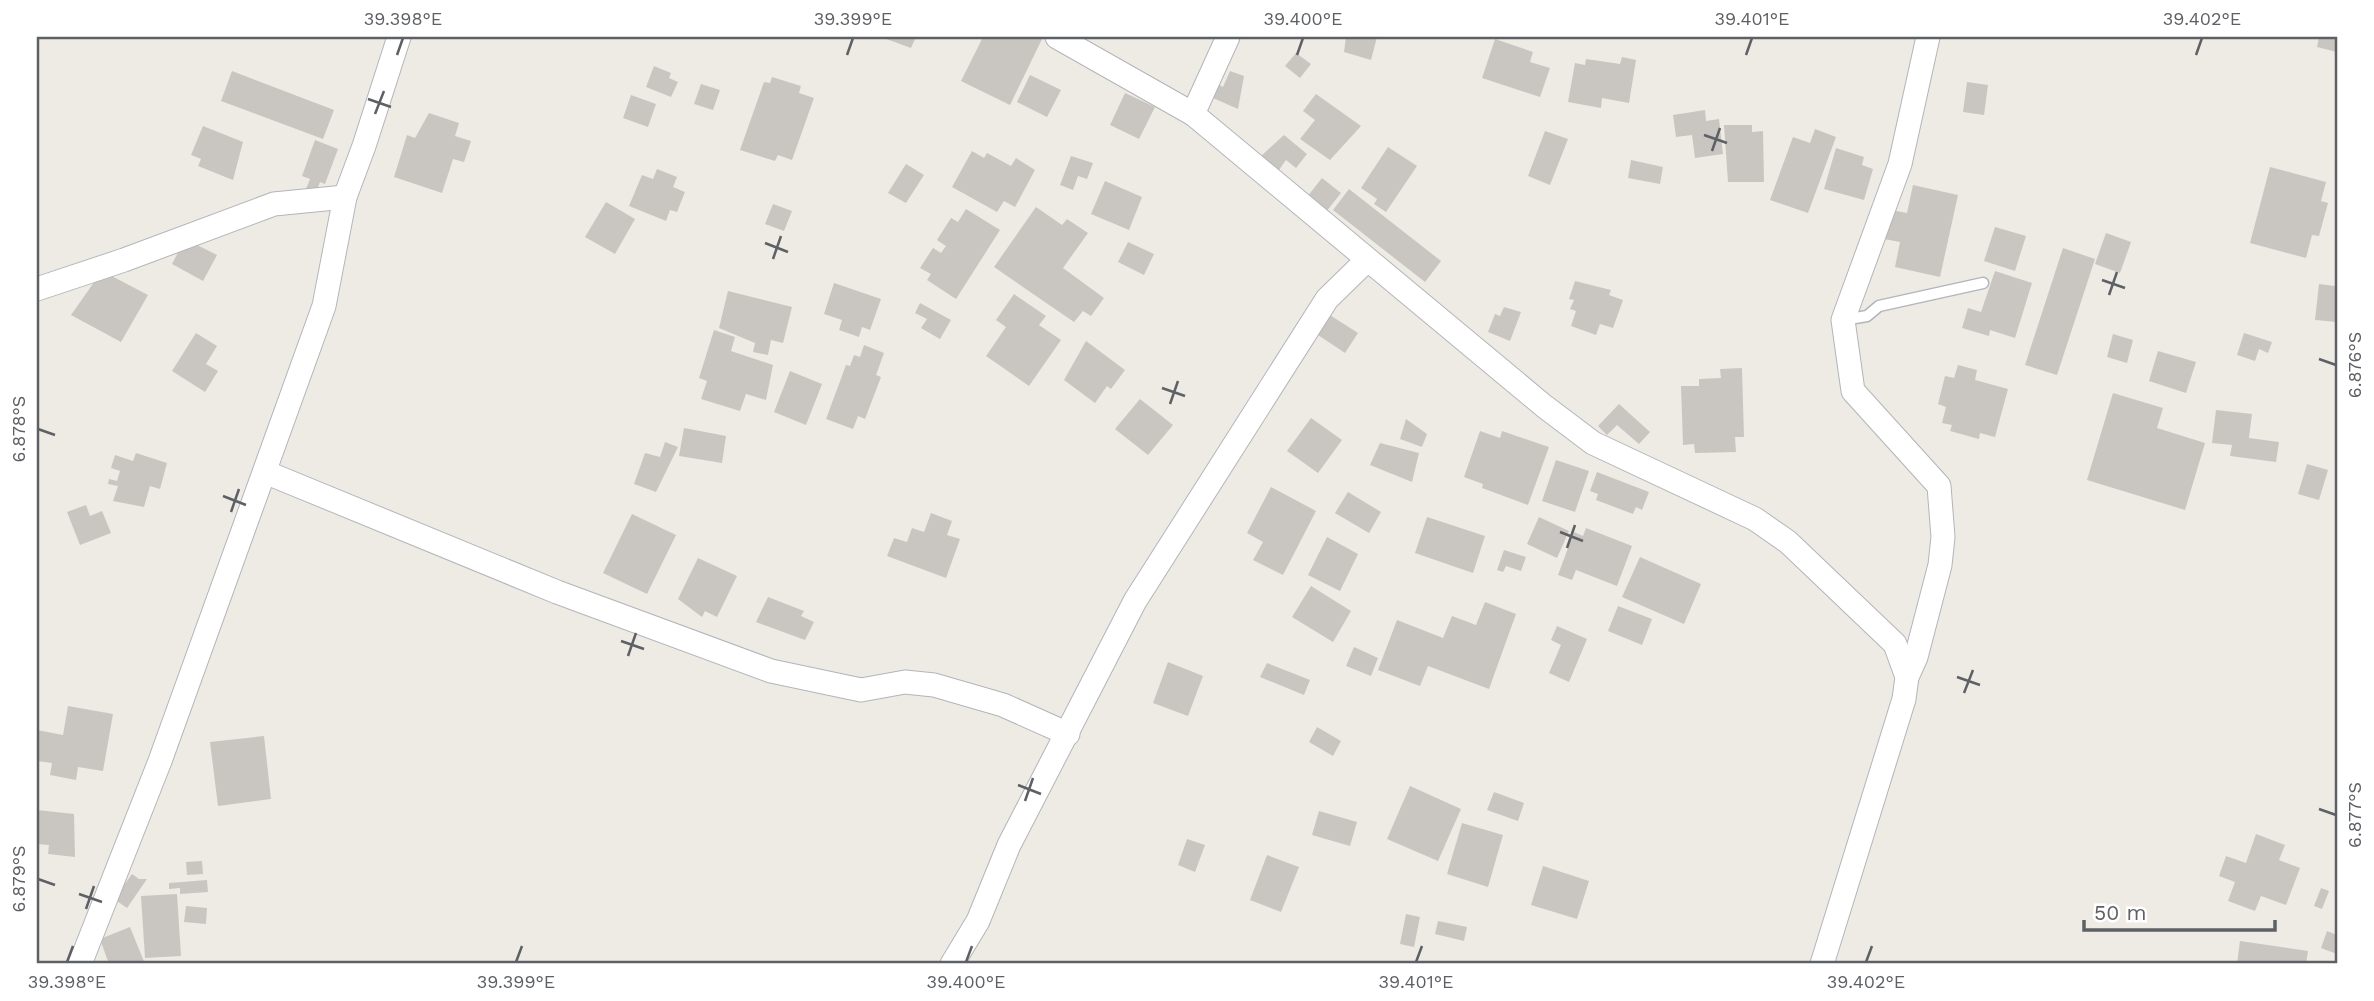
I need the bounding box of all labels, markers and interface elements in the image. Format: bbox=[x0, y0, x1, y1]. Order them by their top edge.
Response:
text: 39.398°E bbox=[364, 8, 442, 29]
text: 39.399°E bbox=[814, 8, 892, 29]
text: 39.400°E bbox=[1263, 8, 1343, 29]
text: 39.401°E bbox=[1715, 8, 1789, 29]
text: 39.402°E bbox=[2163, 8, 2241, 29]
text: 6.876°S bbox=[2344, 332, 2365, 398]
text: 6.878°S bbox=[8, 396, 29, 462]
text: 6.877°S bbox=[2344, 782, 2365, 848]
text: 6.879°S bbox=[8, 845, 29, 913]
scale bar bbox=[2084, 889, 2274, 933]
text: 50 m bbox=[2094, 900, 2146, 925]
text: 39.398°E bbox=[28, 971, 106, 992]
text: 39.399°E bbox=[477, 971, 555, 992]
text: 39.400°E bbox=[926, 971, 1006, 992]
text: 39.401°E bbox=[1379, 971, 1453, 992]
text: 39.402°E bbox=[1827, 971, 1905, 992]

